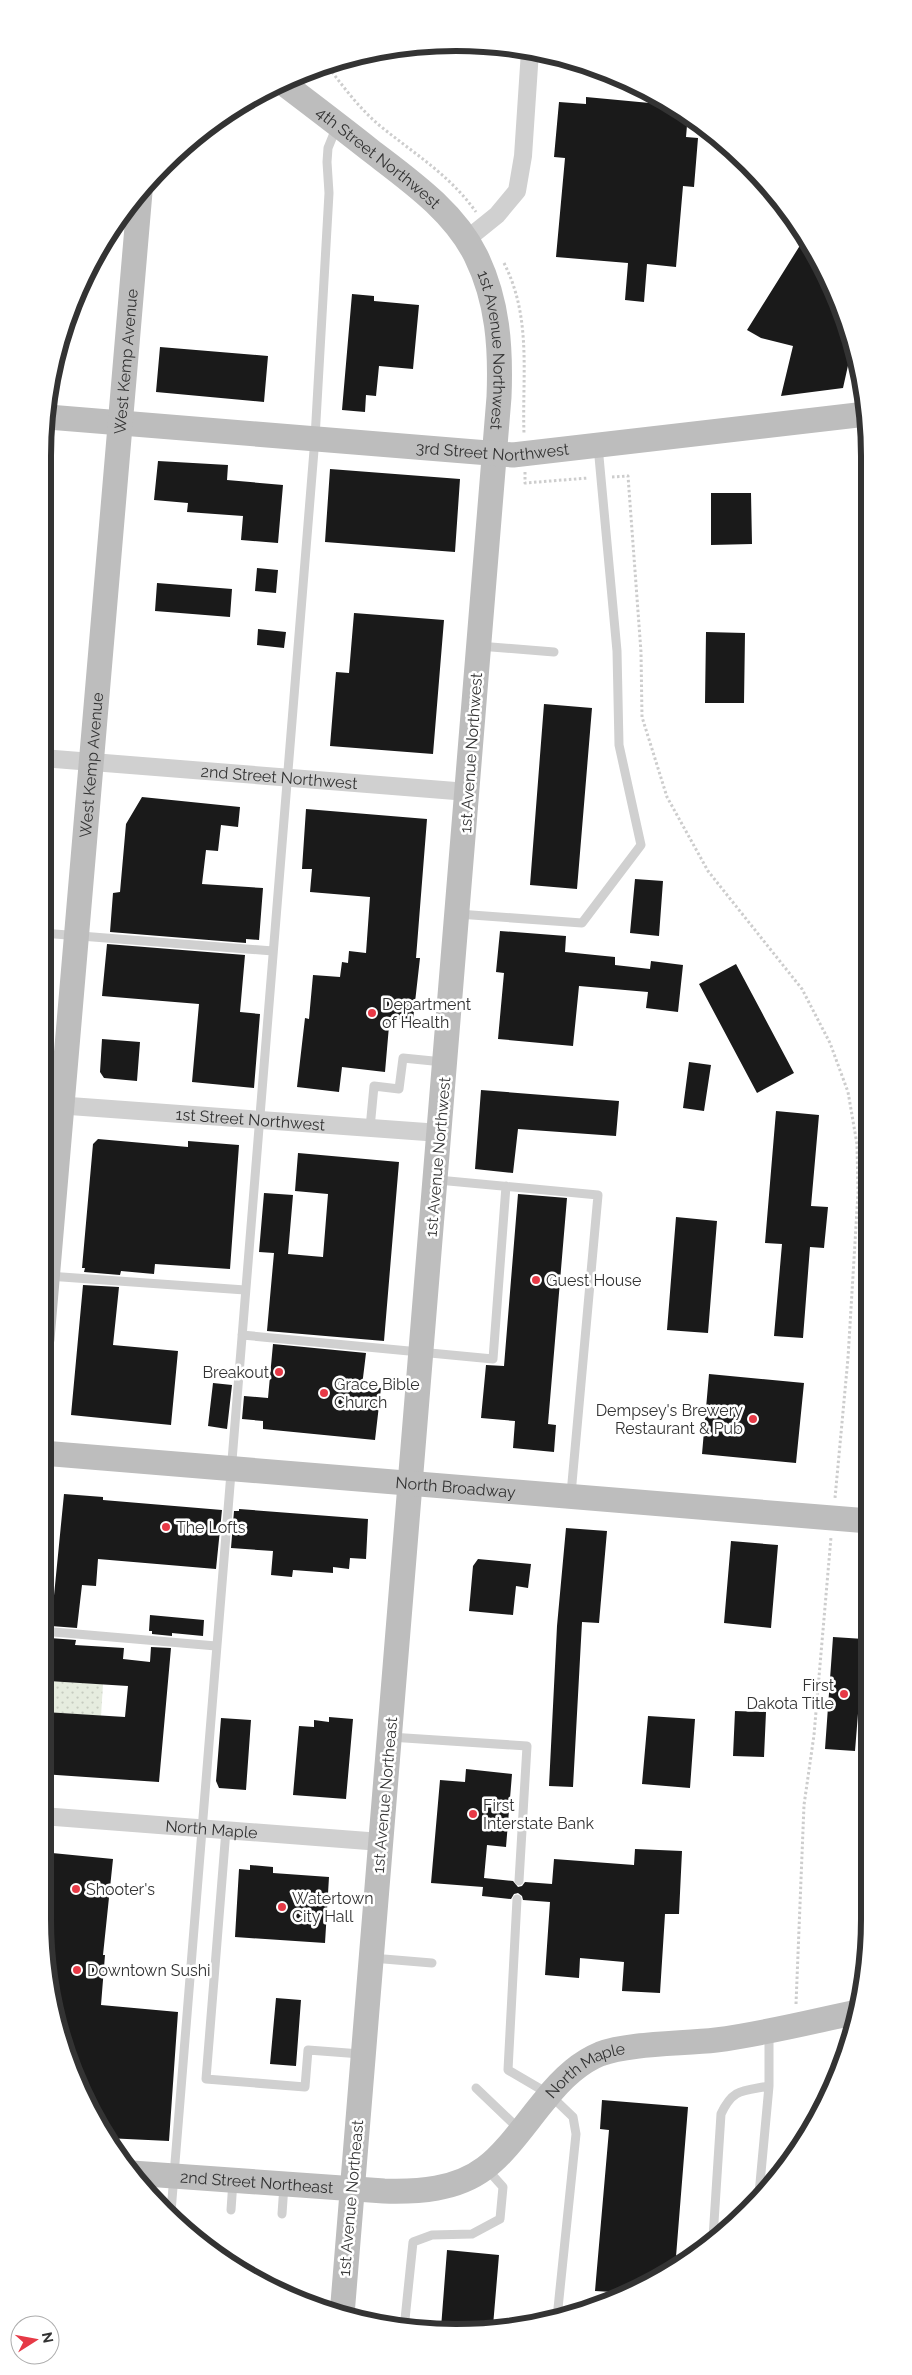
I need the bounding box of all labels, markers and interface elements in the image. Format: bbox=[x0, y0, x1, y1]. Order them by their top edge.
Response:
street label: 4th Street Northwest bbox=[313, 102, 445, 213]
street label: 1st Avenue Northwest bbox=[474, 268, 509, 431]
street label: West Kemp Avenue bbox=[110, 288, 141, 435]
street label: 3rd Street Northwest bbox=[415, 438, 571, 465]
street label: 1st Avenue Northwest bbox=[456, 672, 486, 834]
street label: West Kemp Avenue bbox=[75, 692, 107, 839]
street label: 2nd Street Northwest bbox=[200, 761, 359, 793]
place label: Department of Health bbox=[382, 995, 472, 1032]
marker: Department of Health bbox=[366, 1007, 378, 1019]
street label: 1st Avenue Northwest bbox=[422, 1075, 455, 1238]
street label: 1st Street Northwest bbox=[175, 1104, 326, 1134]
place label: Guest House bbox=[546, 1271, 641, 1290]
marker: Guest House bbox=[530, 1274, 542, 1286]
place label: Breakout bbox=[202, 1363, 270, 1382]
marker: Breakout bbox=[273, 1366, 285, 1378]
place label: Grace Bible Church bbox=[334, 1375, 420, 1412]
marker: Grace Bible Church bbox=[318, 1387, 330, 1399]
place label: Dempsey's Brewery Restaurant & Pub bbox=[596, 1401, 743, 1438]
marker: Dempsey's Brewery Restaurant & Pub bbox=[747, 1413, 759, 1425]
street label: North Broadway bbox=[395, 1473, 517, 1501]
place label: The Lofts bbox=[176, 1518, 246, 1537]
marker: The Lofts bbox=[160, 1521, 172, 1533]
place label: First Dakota Title bbox=[746, 1676, 835, 1713]
marker: First Dakota Title bbox=[838, 1688, 850, 1700]
street label: 1st Avenue Northeast bbox=[369, 1715, 401, 1874]
place label: First Interstate Bank bbox=[483, 1796, 595, 1833]
marker: First Interstate Bank bbox=[467, 1808, 479, 1820]
street label: North Maple bbox=[165, 1816, 258, 1842]
place label: Shooter's bbox=[86, 1880, 155, 1899]
marker: Shooter's bbox=[70, 1883, 82, 1895]
place label: Watertown City Hall bbox=[292, 1889, 374, 1926]
marker: Watertown City Hall bbox=[276, 1901, 288, 1913]
place label: Downtown Sushi bbox=[87, 1961, 211, 1980]
marker: Downtown Sushi bbox=[71, 1964, 83, 1976]
street label: North Maple bbox=[541, 2038, 626, 2102]
street label: 1st Avenue Northeast bbox=[335, 2118, 367, 2277]
street label: 2nd Street Northeast bbox=[179, 2167, 335, 2197]
north arrow bbox=[10, 2315, 60, 2365]
text: N bbox=[39, 2331, 57, 2344]

